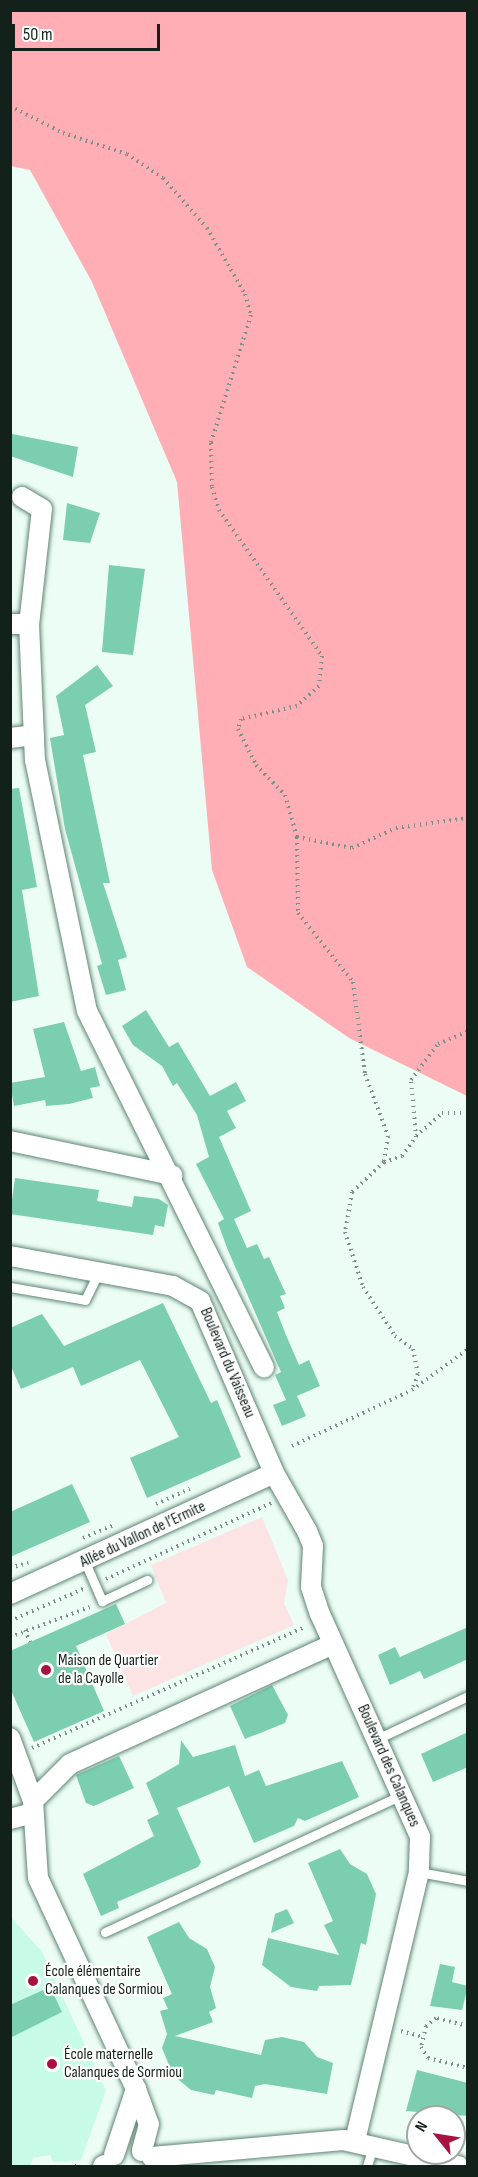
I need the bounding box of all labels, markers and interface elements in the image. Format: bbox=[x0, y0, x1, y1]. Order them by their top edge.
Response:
scale bar bbox=[15, 12, 164, 50]
text: 50 m bbox=[23, 24, 53, 45]
street label: Boulevard du Vaisseau bbox=[195, 1305, 259, 1421]
street label: Allée du Vallon de l’Ermite bbox=[77, 1497, 209, 1573]
place label: Maison de Quartier de la Cayolle bbox=[58, 1651, 158, 1689]
marker: Maison de Quartier de la Cayolle bbox=[39, 1663, 53, 1677]
street label: Boulevard des Calanques bbox=[352, 1702, 424, 1830]
place label: École élémentaire Calanques de Sormiou bbox=[45, 1962, 163, 2000]
marker: École élémentaire Calanques de Sormiou bbox=[26, 1974, 40, 1988]
place label: École maternelle Calanques de Sormiou bbox=[64, 2045, 182, 2083]
marker: École maternelle Calanques de Sormiou bbox=[45, 2057, 59, 2071]
north arrow bbox=[406, 2105, 466, 2165]
text: N bbox=[411, 2118, 432, 2135]

